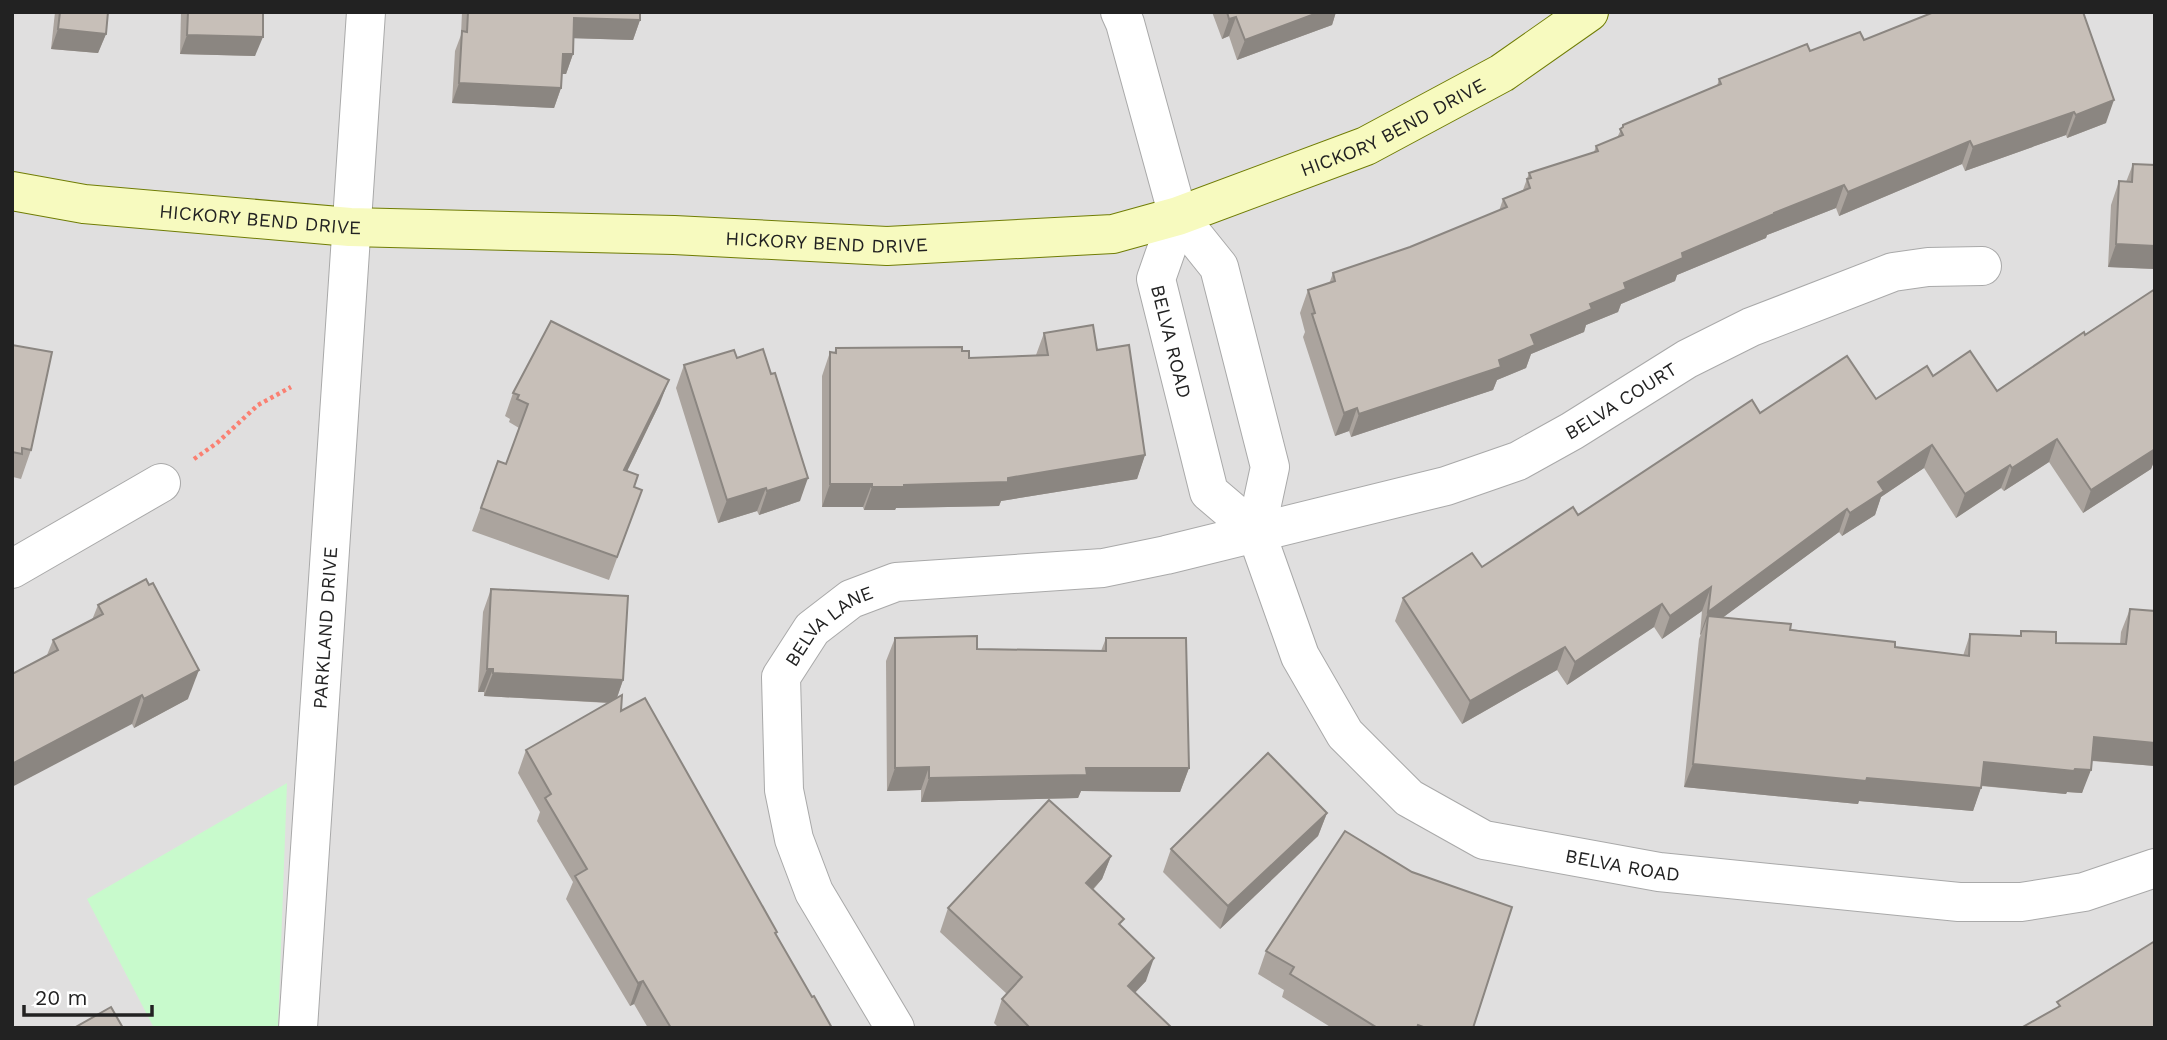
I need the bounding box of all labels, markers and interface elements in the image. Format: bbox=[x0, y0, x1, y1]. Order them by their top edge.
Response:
street label: HICKORY BEND DRIVE bbox=[1297, 73, 1489, 181]
street label: HICKORY BEND DRIVE bbox=[158, 200, 361, 239]
street label: HICKORY BEND DRIVE bbox=[725, 227, 928, 258]
street label: BELVA ROAD bbox=[1146, 282, 1196, 401]
street label: BELVA COURT bbox=[1561, 357, 1681, 445]
street label: PARKLAND DRIVE bbox=[308, 546, 342, 710]
street label: BELVA LANE bbox=[780, 581, 876, 671]
street label: BELVA ROAD bbox=[1563, 844, 1681, 886]
scale bar bbox=[24, 974, 152, 1018]
text: 20 m bbox=[35, 985, 87, 1010]

